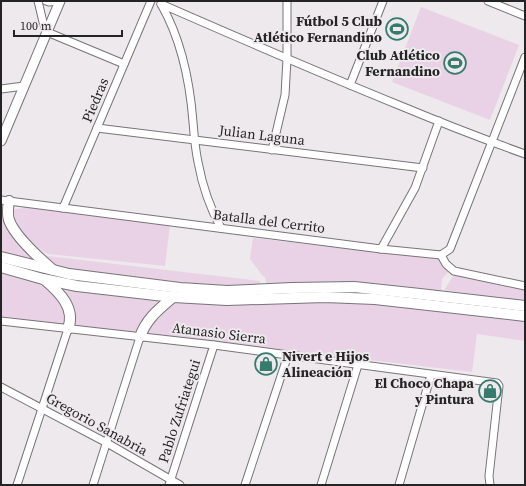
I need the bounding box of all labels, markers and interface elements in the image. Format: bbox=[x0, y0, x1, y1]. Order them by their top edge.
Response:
place label: Fútbol 5 Club Atlético Fernandino bbox=[254, 11, 382, 47]
scale bar bbox=[14, 12, 122, 38]
sports icon: Fútbol 5 Club Atlético Fernandino bbox=[384, 16, 410, 42]
text: 100 m bbox=[20, 18, 52, 34]
place label: Club Atlético Fernandino bbox=[356, 45, 440, 81]
sports icon: Club Atlético Fernandino bbox=[442, 50, 468, 76]
street label: Piedras bbox=[77, 75, 113, 125]
street label: Julian Laguna bbox=[217, 120, 307, 150]
street label: Batalla del Cerrito bbox=[212, 204, 327, 238]
street label: Atanasio Sierra bbox=[171, 317, 268, 349]
place label: Nivert e Hijos Alineación bbox=[282, 346, 370, 382]
shop icon: Nivert e Hijos Alineación bbox=[253, 351, 279, 377]
street label: Pablo Zufriategui bbox=[153, 357, 205, 465]
place label: El Choco Chapa y Pintura bbox=[375, 373, 475, 409]
shop icon: El Choco Chapa y Pintura bbox=[477, 378, 503, 404]
street label: Gregorio Sanabria bbox=[43, 388, 152, 461]

